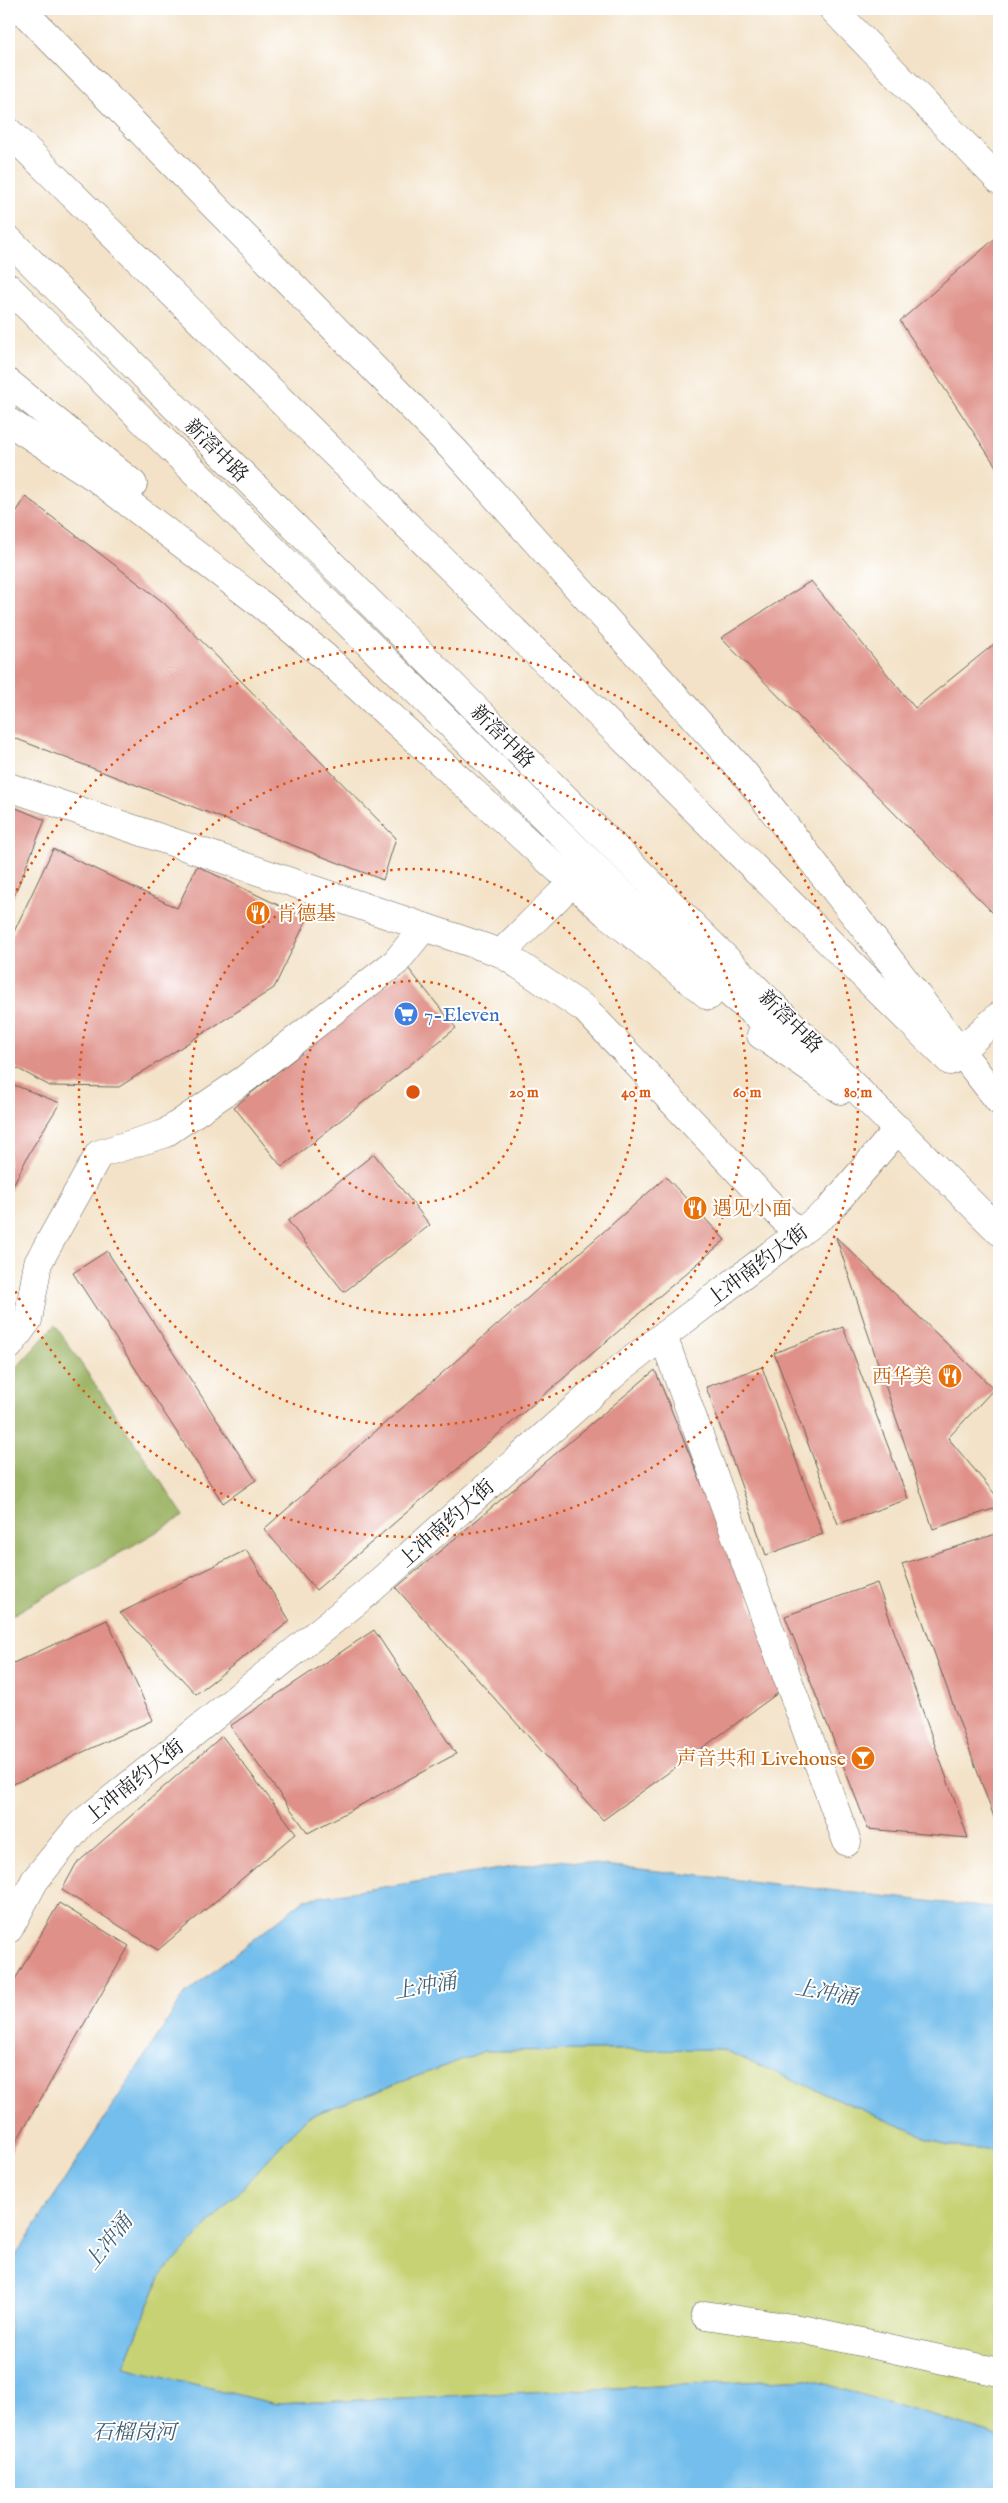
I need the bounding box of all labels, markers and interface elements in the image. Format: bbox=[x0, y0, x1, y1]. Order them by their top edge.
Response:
street label: 新滘中路 bbox=[179, 414, 253, 488]
street label: 新滘中路 bbox=[465, 700, 539, 774]
restaurant icon: 肯德基 bbox=[245, 900, 271, 926]
place label: 肯德基 bbox=[276, 902, 336, 927]
street label: 新滘中路 bbox=[753, 985, 827, 1059]
supermarket icon: 7-Eleven bbox=[393, 1001, 419, 1027]
place label: 7-Eleven bbox=[424, 1003, 500, 1028]
centre of rings bbox=[404, 1083, 422, 1101]
text: 20 m bbox=[509, 1083, 539, 1102]
text: 40 m bbox=[621, 1083, 651, 1102]
text: 60 m bbox=[733, 1083, 762, 1102]
text: 80 m bbox=[844, 1083, 872, 1102]
restaurant icon: 遇见小面 bbox=[682, 1195, 708, 1221]
place label: 遇见小面 bbox=[712, 1197, 792, 1222]
street label: 上冲南约大街 bbox=[702, 1220, 813, 1312]
restaurant icon: 西华美 bbox=[937, 1363, 963, 1389]
place label: 西华美 bbox=[872, 1365, 932, 1390]
street label: 上冲南约大街 bbox=[394, 1475, 500, 1574]
street label: 上冲南约大街 bbox=[80, 1735, 189, 1830]
bar icon: 声音共和 Livehouse bbox=[850, 1745, 876, 1771]
place label: 声音共和 Livehouse bbox=[676, 1747, 846, 1772]
water label: 上冲涌 bbox=[392, 1968, 461, 2006]
water label: 上冲涌 bbox=[792, 1975, 861, 2013]
water label: 上冲涌 bbox=[79, 2208, 140, 2276]
water label: 石榴岗河 bbox=[92, 2420, 180, 2447]

